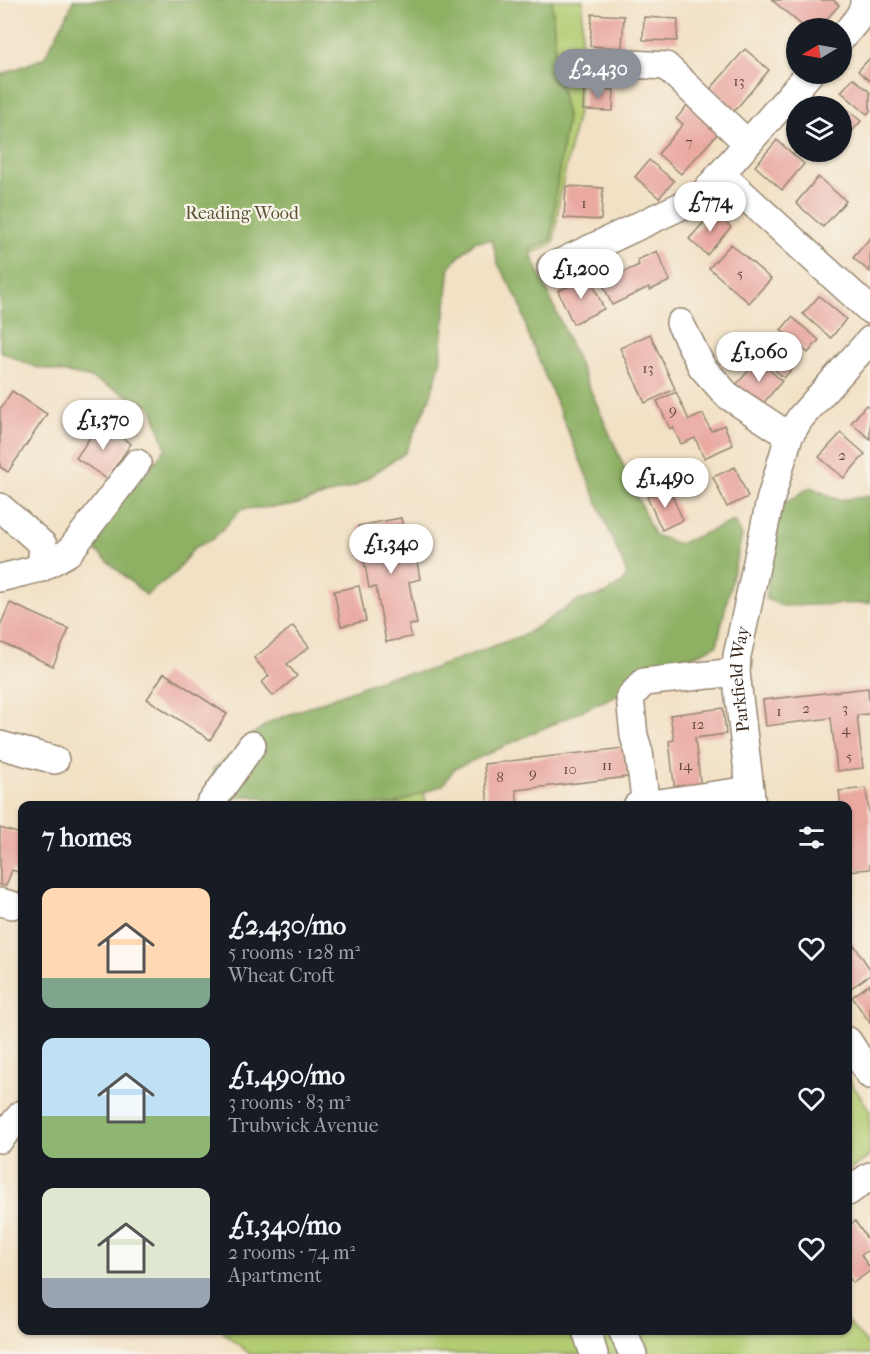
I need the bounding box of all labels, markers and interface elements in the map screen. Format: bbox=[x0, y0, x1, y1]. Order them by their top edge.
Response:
north arrow bbox=[786, 18, 852, 84]
map controls bbox=[786, 18, 852, 162]
pin: £2,430 bbox=[549, 49, 647, 100]
text: £2,430 bbox=[568, 57, 628, 80]
house number: 13 bbox=[733, 72, 745, 90]
button: layers bbox=[786, 96, 852, 162]
house number: 7 bbox=[685, 133, 693, 151]
pin: £774 bbox=[674, 182, 746, 233]
text: £774 bbox=[688, 190, 732, 213]
house number: 1 bbox=[581, 194, 587, 212]
park label: Reading Wood bbox=[185, 203, 299, 224]
pin: £1,200 bbox=[532, 249, 630, 300]
text: £1,200 bbox=[553, 257, 609, 280]
house number: 5 bbox=[737, 264, 743, 282]
pin: £1,060 bbox=[710, 332, 808, 383]
text: £1,060 bbox=[730, 340, 788, 363]
house number: 13 bbox=[642, 359, 654, 377]
pin: £1,370 bbox=[54, 400, 152, 451]
house number: 9 bbox=[669, 401, 677, 419]
text: £1,370 bbox=[76, 408, 130, 431]
house number: 2 bbox=[838, 446, 846, 464]
pin: £1,490 bbox=[616, 458, 714, 509]
text: £1,490 bbox=[636, 466, 694, 489]
pin: £1,340 bbox=[342, 524, 440, 575]
text: £1,340 bbox=[363, 532, 419, 555]
street label: Parkfield Way bbox=[725, 622, 754, 733]
house number: 2 bbox=[802, 699, 810, 717]
house number: 3 bbox=[842, 699, 848, 717]
house number: 1 bbox=[776, 702, 782, 720]
house number: 12 bbox=[691, 715, 705, 733]
house number: 4 bbox=[842, 720, 852, 738]
house number: 5 bbox=[846, 747, 852, 765]
house number: 11 bbox=[602, 756, 612, 774]
house number: 14 bbox=[678, 756, 693, 774]
house number: 10 bbox=[563, 760, 577, 778]
house number: 9 bbox=[529, 764, 537, 782]
house number: 8 bbox=[496, 768, 504, 786]
icon: filters bbox=[795, 821, 828, 854]
text: 7 homes bbox=[42, 822, 132, 853]
text: £2,430/mo bbox=[228, 910, 346, 941]
icon: home bbox=[90, 912, 162, 984]
icon: heart bbox=[795, 932, 828, 965]
text: 5 rooms · 128 m² bbox=[228, 941, 360, 964]
text: Wheat Croft bbox=[228, 964, 335, 987]
text: £1,490/mo bbox=[228, 1060, 345, 1091]
icon: home bbox=[90, 1062, 162, 1134]
icon: heart bbox=[795, 1082, 828, 1115]
text: 3 rooms · 83 m² bbox=[228, 1091, 351, 1114]
text: Trubwick Avenue bbox=[228, 1114, 379, 1137]
text: £1,340/mo bbox=[228, 1210, 341, 1241]
icon: home bbox=[90, 1212, 162, 1284]
icon: heart bbox=[795, 1232, 828, 1265]
text: 2 rooms · 74 m² bbox=[228, 1241, 355, 1264]
text: Apartment bbox=[228, 1264, 322, 1287]

